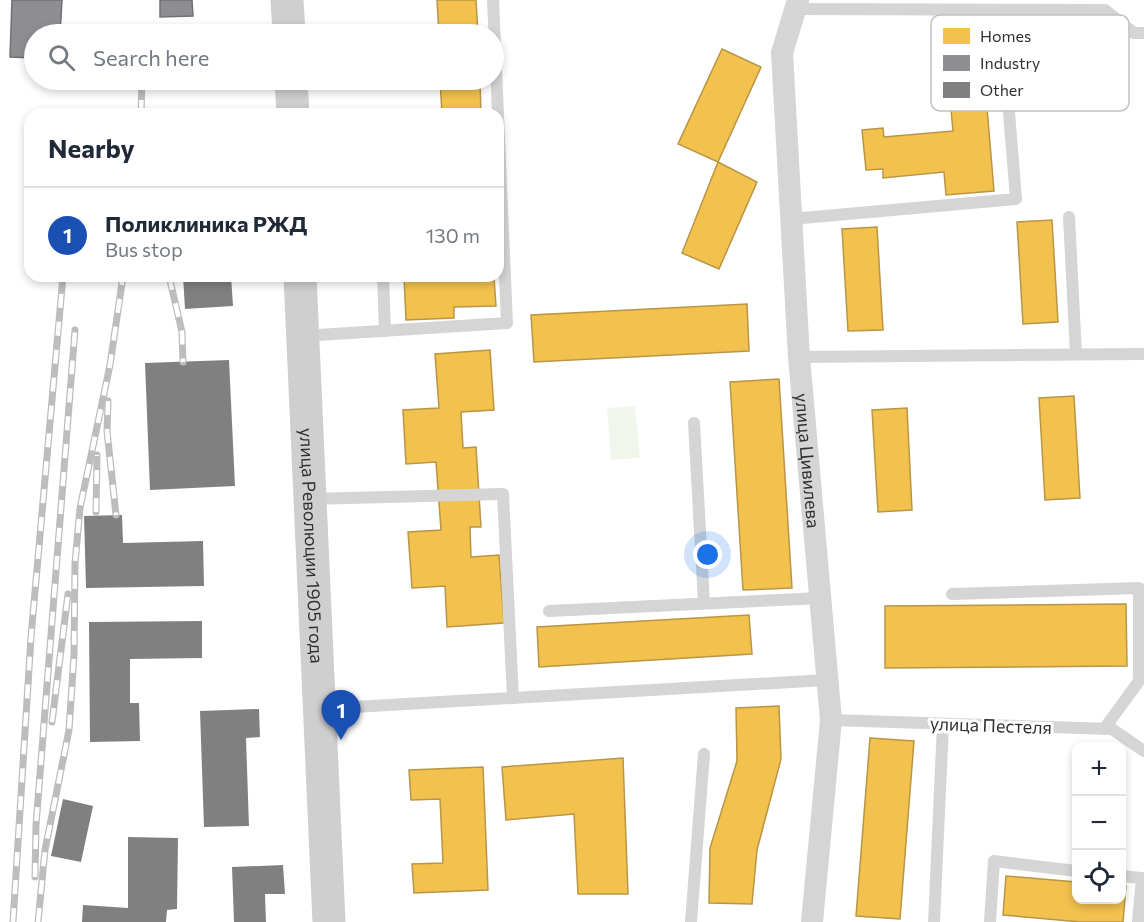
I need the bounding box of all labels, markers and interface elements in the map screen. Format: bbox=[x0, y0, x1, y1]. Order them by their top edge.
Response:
legend bbox=[931, 15, 1129, 111]
search box bbox=[24, 24, 504, 90]
text: Homes bbox=[980, 26, 1031, 45]
icon: search bbox=[45, 41, 78, 74]
text: Search here bbox=[93, 44, 209, 71]
text: Industry bbox=[980, 53, 1040, 72]
text: Other bbox=[980, 80, 1024, 99]
text: Nearby bbox=[48, 132, 135, 163]
text: Поликлиника РЖД bbox=[105, 210, 307, 237]
text: 1 bbox=[63, 223, 72, 247]
text: 130 m bbox=[426, 223, 480, 247]
text: Bus stop bbox=[105, 237, 183, 261]
street label: улица Цивилева bbox=[791, 392, 825, 529]
street label: улица Революции 1905 года bbox=[296, 428, 328, 664]
your location bbox=[693, 540, 722, 569]
pin: 1 bbox=[322, 690, 360, 740]
street label: улица Пестеля bbox=[930, 712, 1052, 738]
map controls bbox=[1072, 742, 1126, 904]
button: + bbox=[1072, 742, 1126, 796]
button: − bbox=[1072, 796, 1126, 850]
button: locate bbox=[1072, 850, 1126, 904]

